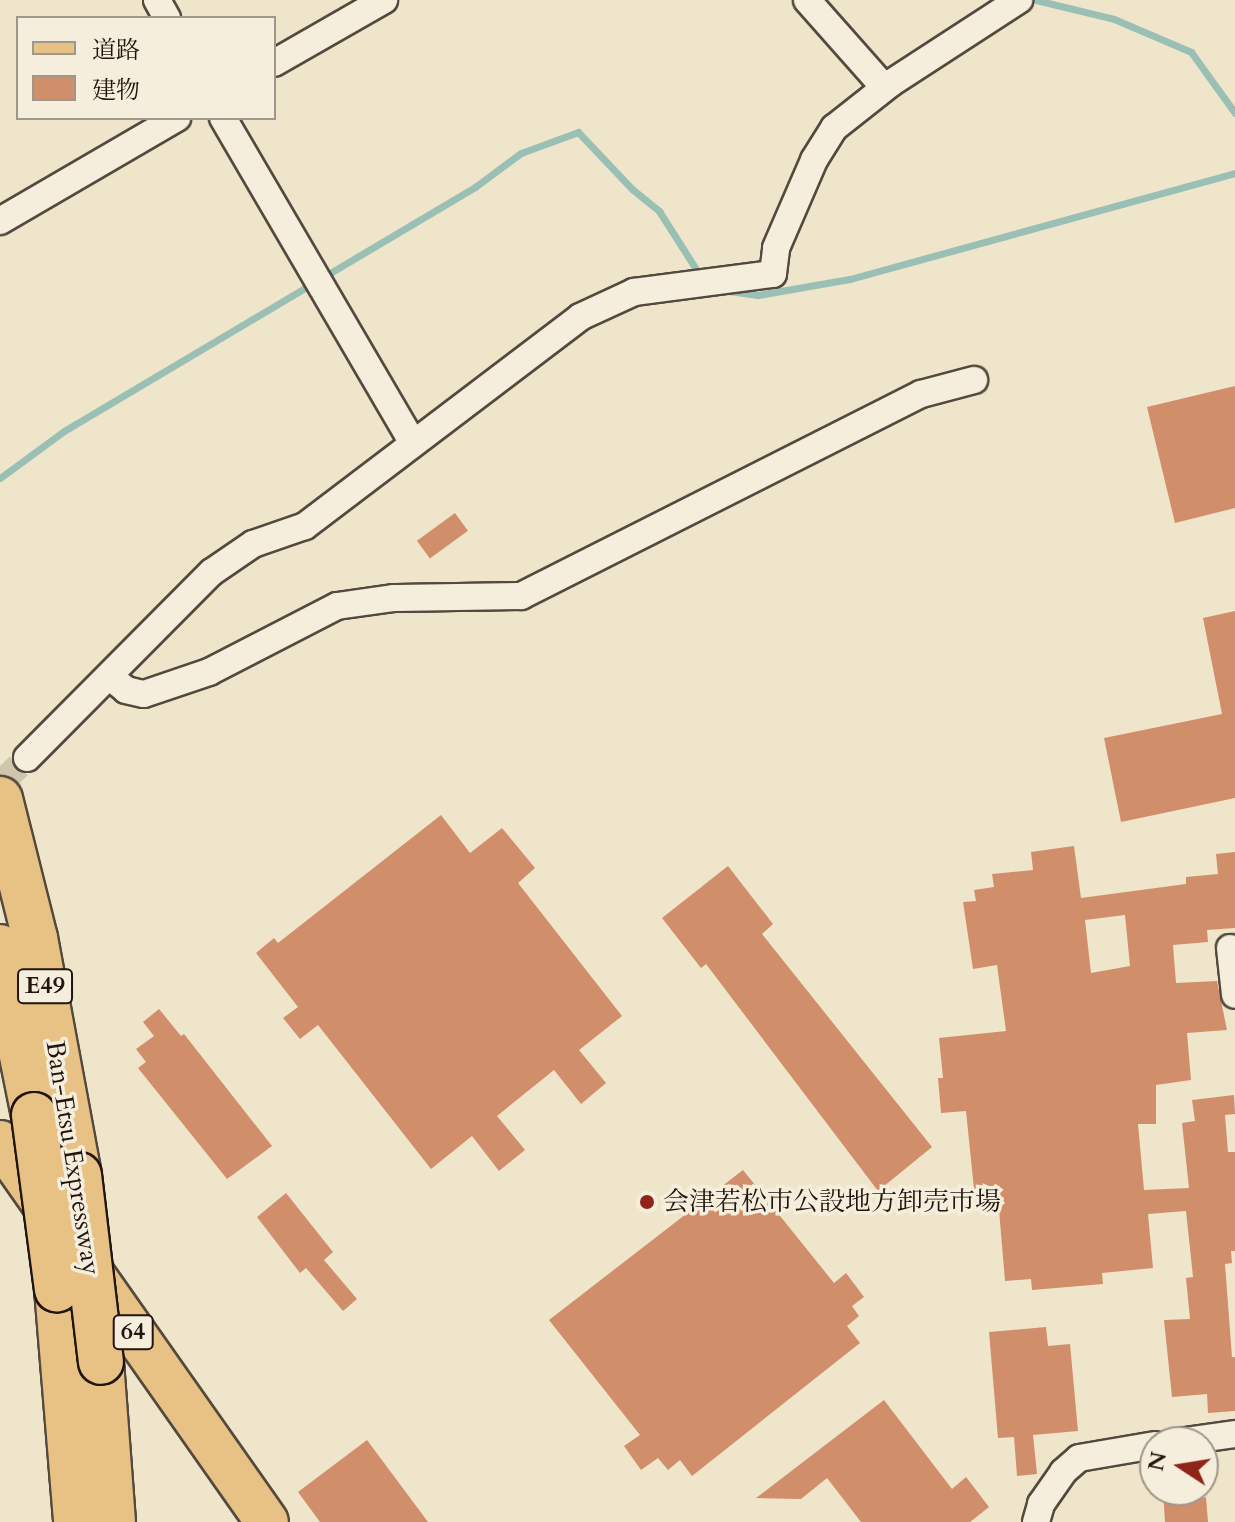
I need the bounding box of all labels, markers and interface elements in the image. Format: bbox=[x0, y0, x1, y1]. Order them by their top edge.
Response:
legend bbox=[16, 16, 276, 120]
text: 道路 bbox=[92, 34, 140, 67]
text: 建物 bbox=[92, 74, 140, 107]
road number: E49 bbox=[17, 966, 73, 1006]
street label: Ban-Etsu Expressway bbox=[39, 1039, 107, 1277]
place label: 会津若松市公設地方卸売市場 bbox=[663, 1186, 1001, 1218]
marker: 会津若松市公設地方卸売市場 bbox=[638, 1193, 656, 1211]
road number: 64 bbox=[111, 1312, 155, 1352]
north arrow bbox=[1139, 1426, 1219, 1506]
text: N bbox=[1141, 1449, 1174, 1474]

